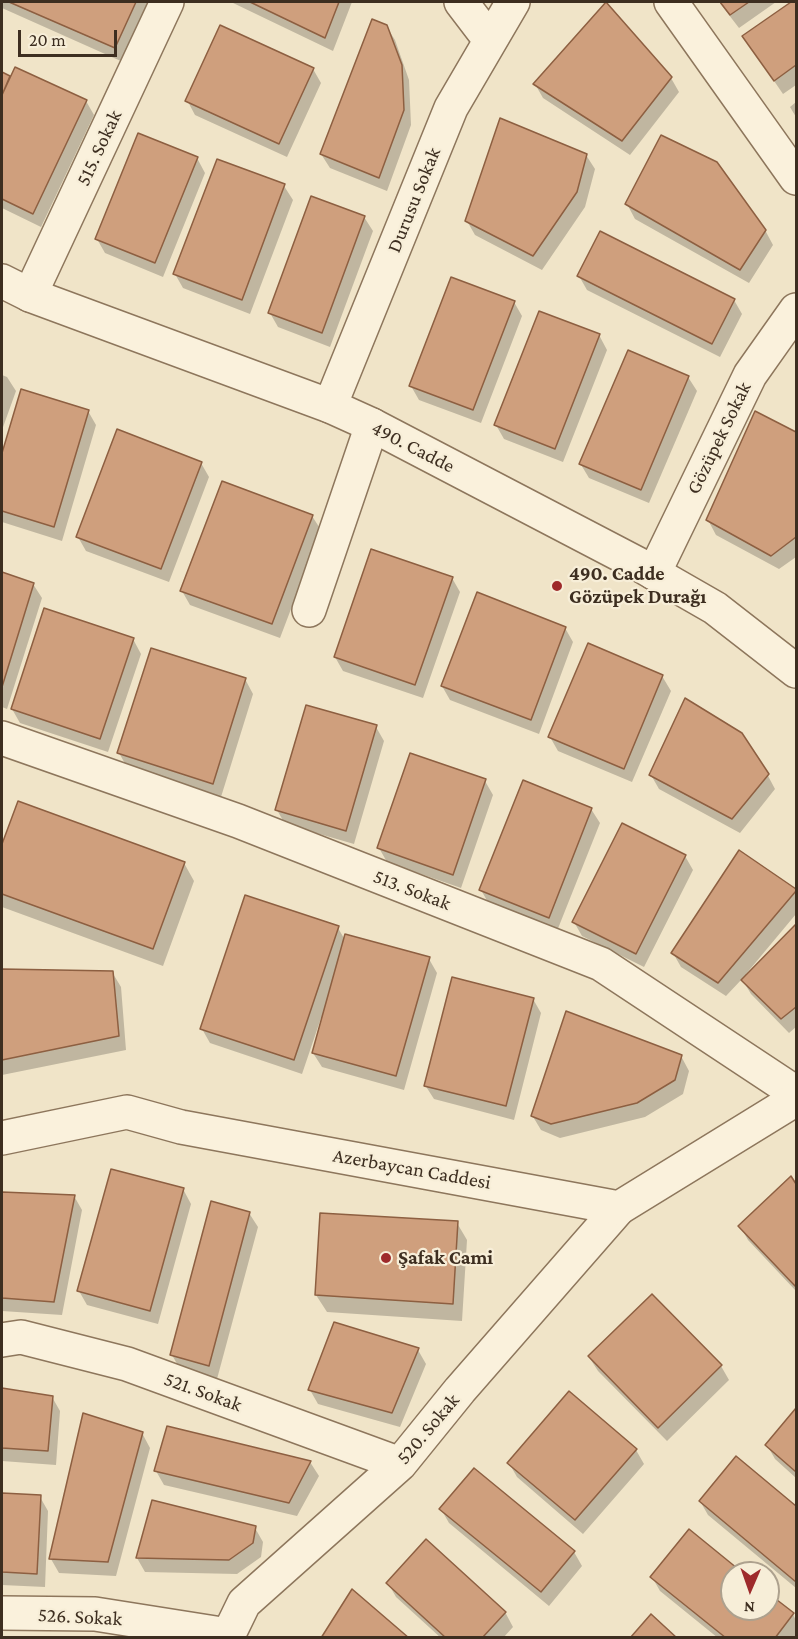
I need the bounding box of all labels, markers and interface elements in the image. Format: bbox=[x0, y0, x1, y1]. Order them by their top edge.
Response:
scale bar bbox=[21, 18, 120, 56]
text: 20 m bbox=[29, 30, 66, 50]
street label: 515. Sokak bbox=[71, 106, 127, 190]
street label: Durusu Sokak bbox=[382, 144, 446, 256]
street label: Gözüpek Sokak bbox=[682, 378, 756, 498]
street label: 490. Cadde bbox=[367, 416, 459, 478]
place label: 490. Cadde Gözüpek Durağı bbox=[569, 562, 706, 609]
marker: 490. Cadde Gözüpek Durağı bbox=[550, 579, 564, 593]
street label: 513. Sokak bbox=[370, 864, 454, 916]
street label: Azerbaycan Caddesi bbox=[331, 1143, 493, 1195]
place label: Şafak Cami bbox=[398, 1246, 493, 1270]
marker: Şafak Cami bbox=[379, 1251, 393, 1265]
street label: 521. Sokak bbox=[161, 1367, 245, 1417]
street label: 520. Sokak bbox=[391, 1389, 465, 1469]
north arrow bbox=[720, 1561, 780, 1621]
text: N bbox=[744, 1599, 755, 1616]
street label: 526. Sokak bbox=[37, 1603, 123, 1631]

